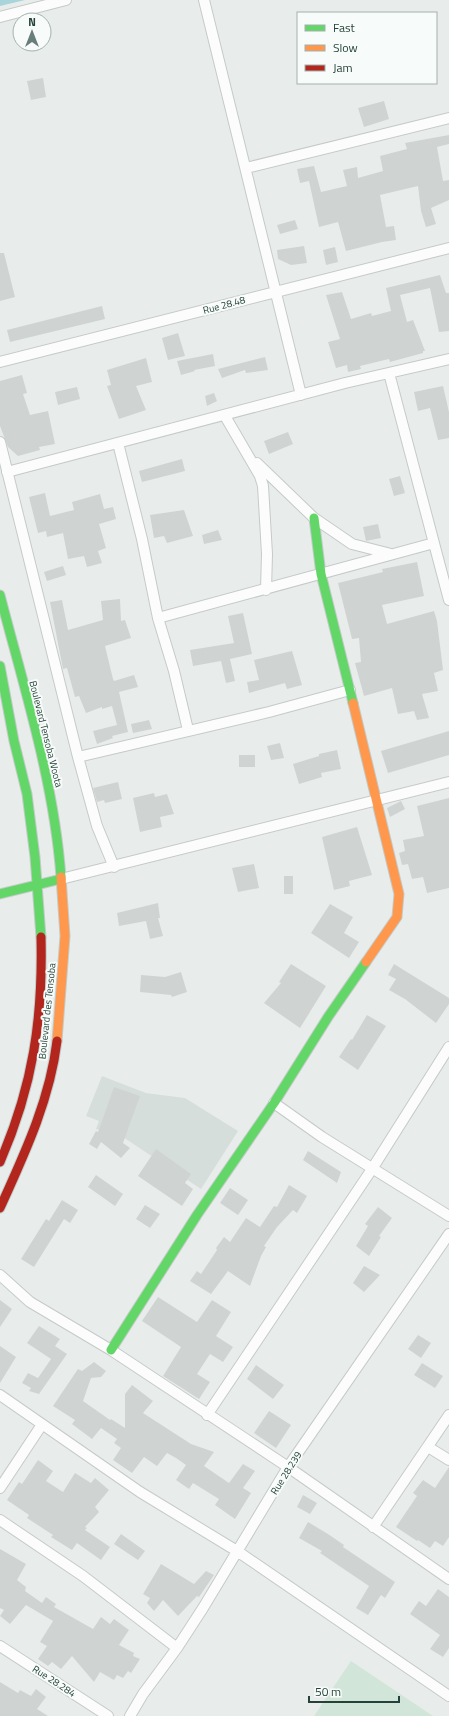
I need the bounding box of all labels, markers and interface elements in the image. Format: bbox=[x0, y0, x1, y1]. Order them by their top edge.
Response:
north arrow bbox=[12, 12, 52, 52]
legend bbox=[297, 12, 437, 84]
text: N bbox=[28, 14, 36, 30]
text: Fast bbox=[333, 18, 356, 37]
text: Slow bbox=[333, 38, 358, 57]
text: Jam bbox=[333, 58, 353, 77]
street label: Rue 28.48 bbox=[201, 292, 247, 318]
street label: Boulevard Tensoba Woota bbox=[25, 679, 67, 789]
street label: Boulevard des Tensoba bbox=[34, 962, 60, 1060]
street label: Rue 28.239 bbox=[267, 1448, 306, 1498]
street label: Rue 28.284 bbox=[29, 1661, 79, 1701]
scale bar bbox=[309, 1678, 399, 1704]
text: 50 m bbox=[315, 1682, 341, 1701]

